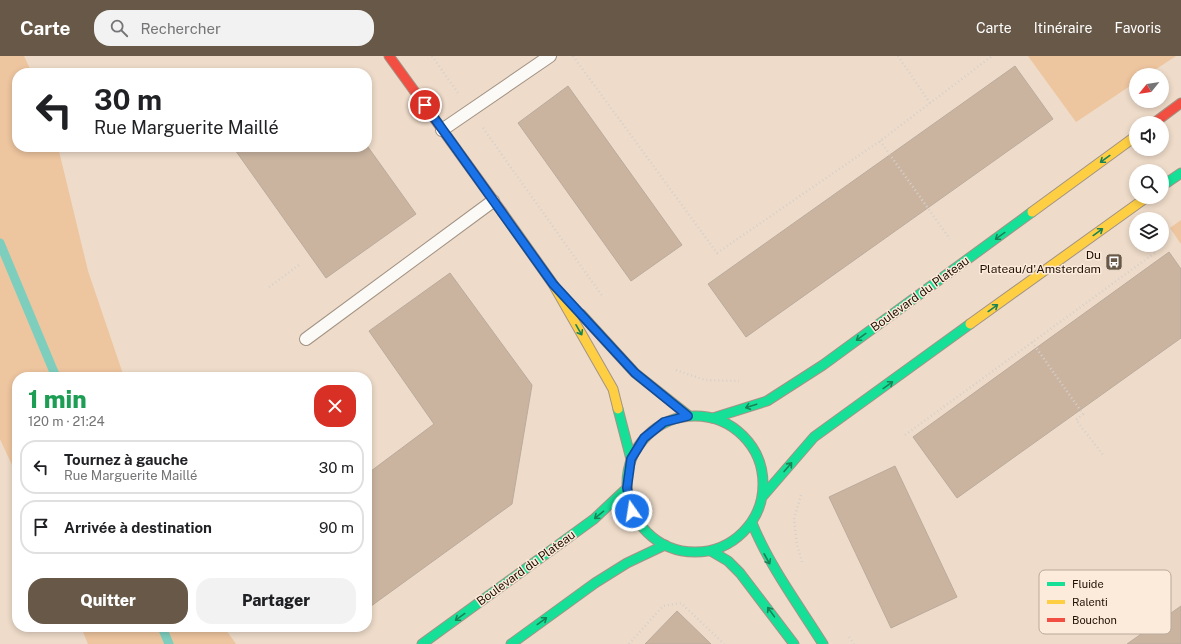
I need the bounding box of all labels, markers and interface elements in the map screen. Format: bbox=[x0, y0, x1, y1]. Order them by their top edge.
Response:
search box bbox=[94, 10, 374, 46]
text: Carte bbox=[20, 17, 70, 39]
icon: search bbox=[108, 17, 130, 39]
text: Rechercher bbox=[140, 20, 221, 37]
text: Carte bbox=[976, 20, 1012, 36]
text: Itinéraire bbox=[1034, 20, 1092, 36]
text: Favoris bbox=[1114, 20, 1161, 36]
north arrow bbox=[1129, 68, 1169, 108]
map controls bbox=[1129, 68, 1169, 252]
text: 30 m bbox=[94, 83, 162, 116]
icon: left bbox=[28, 84, 80, 136]
pin bbox=[408, 88, 442, 122]
icon: arrive bbox=[414, 94, 436, 116]
button: sound bbox=[1129, 116, 1169, 156]
text: Rue Marguerite Maillé bbox=[94, 117, 279, 138]
one-way arrow bbox=[1099, 155, 1110, 163]
button: search bbox=[1129, 164, 1169, 204]
button: layers bbox=[1129, 212, 1169, 252]
one-way arrow bbox=[1093, 228, 1104, 236]
one-way arrow bbox=[994, 232, 1005, 240]
place label: Du Plateau/d'Amsterdam bbox=[979, 248, 1101, 276]
bus stop icon: Du Plateau/d'Amsterdam bbox=[1104, 252, 1124, 272]
street label: Boulevard du Plateau bbox=[868, 254, 972, 334]
one-way arrow bbox=[987, 304, 998, 312]
one-way arrow bbox=[576, 324, 584, 336]
one-way arrow bbox=[855, 333, 866, 342]
one-way arrow bbox=[882, 380, 893, 389]
text: 1 min bbox=[28, 385, 87, 413]
button: close bbox=[314, 385, 356, 427]
one-way arrow bbox=[745, 403, 758, 410]
text: 120 m · 21:24 bbox=[28, 414, 105, 429]
text: Tournez à gauche bbox=[64, 451, 188, 468]
icon: left bbox=[30, 456, 52, 478]
text: 30 m bbox=[319, 459, 354, 476]
one-way arrow bbox=[784, 461, 793, 472]
text: Rue Marguerite Maillé bbox=[64, 468, 197, 483]
position arrow bbox=[611, 490, 653, 532]
one-way arrow bbox=[593, 511, 604, 519]
icon: arrive bbox=[30, 516, 52, 538]
text: Arrivée à destination bbox=[64, 519, 212, 536]
text: 90 m bbox=[319, 519, 354, 536]
street label: Boulevard du Plateau bbox=[474, 528, 578, 608]
one-way arrow bbox=[764, 553, 772, 565]
legend bbox=[1039, 570, 1171, 634]
button: Quitter bbox=[28, 578, 188, 624]
button: Partager bbox=[196, 578, 356, 624]
text: Fluide bbox=[1072, 578, 1104, 590]
text: Ralenti bbox=[1072, 596, 1108, 608]
one-way arrow bbox=[767, 607, 775, 618]
one-way arrow bbox=[454, 613, 465, 621]
text: Bouchon bbox=[1072, 614, 1117, 626]
one-way arrow bbox=[537, 617, 548, 625]

